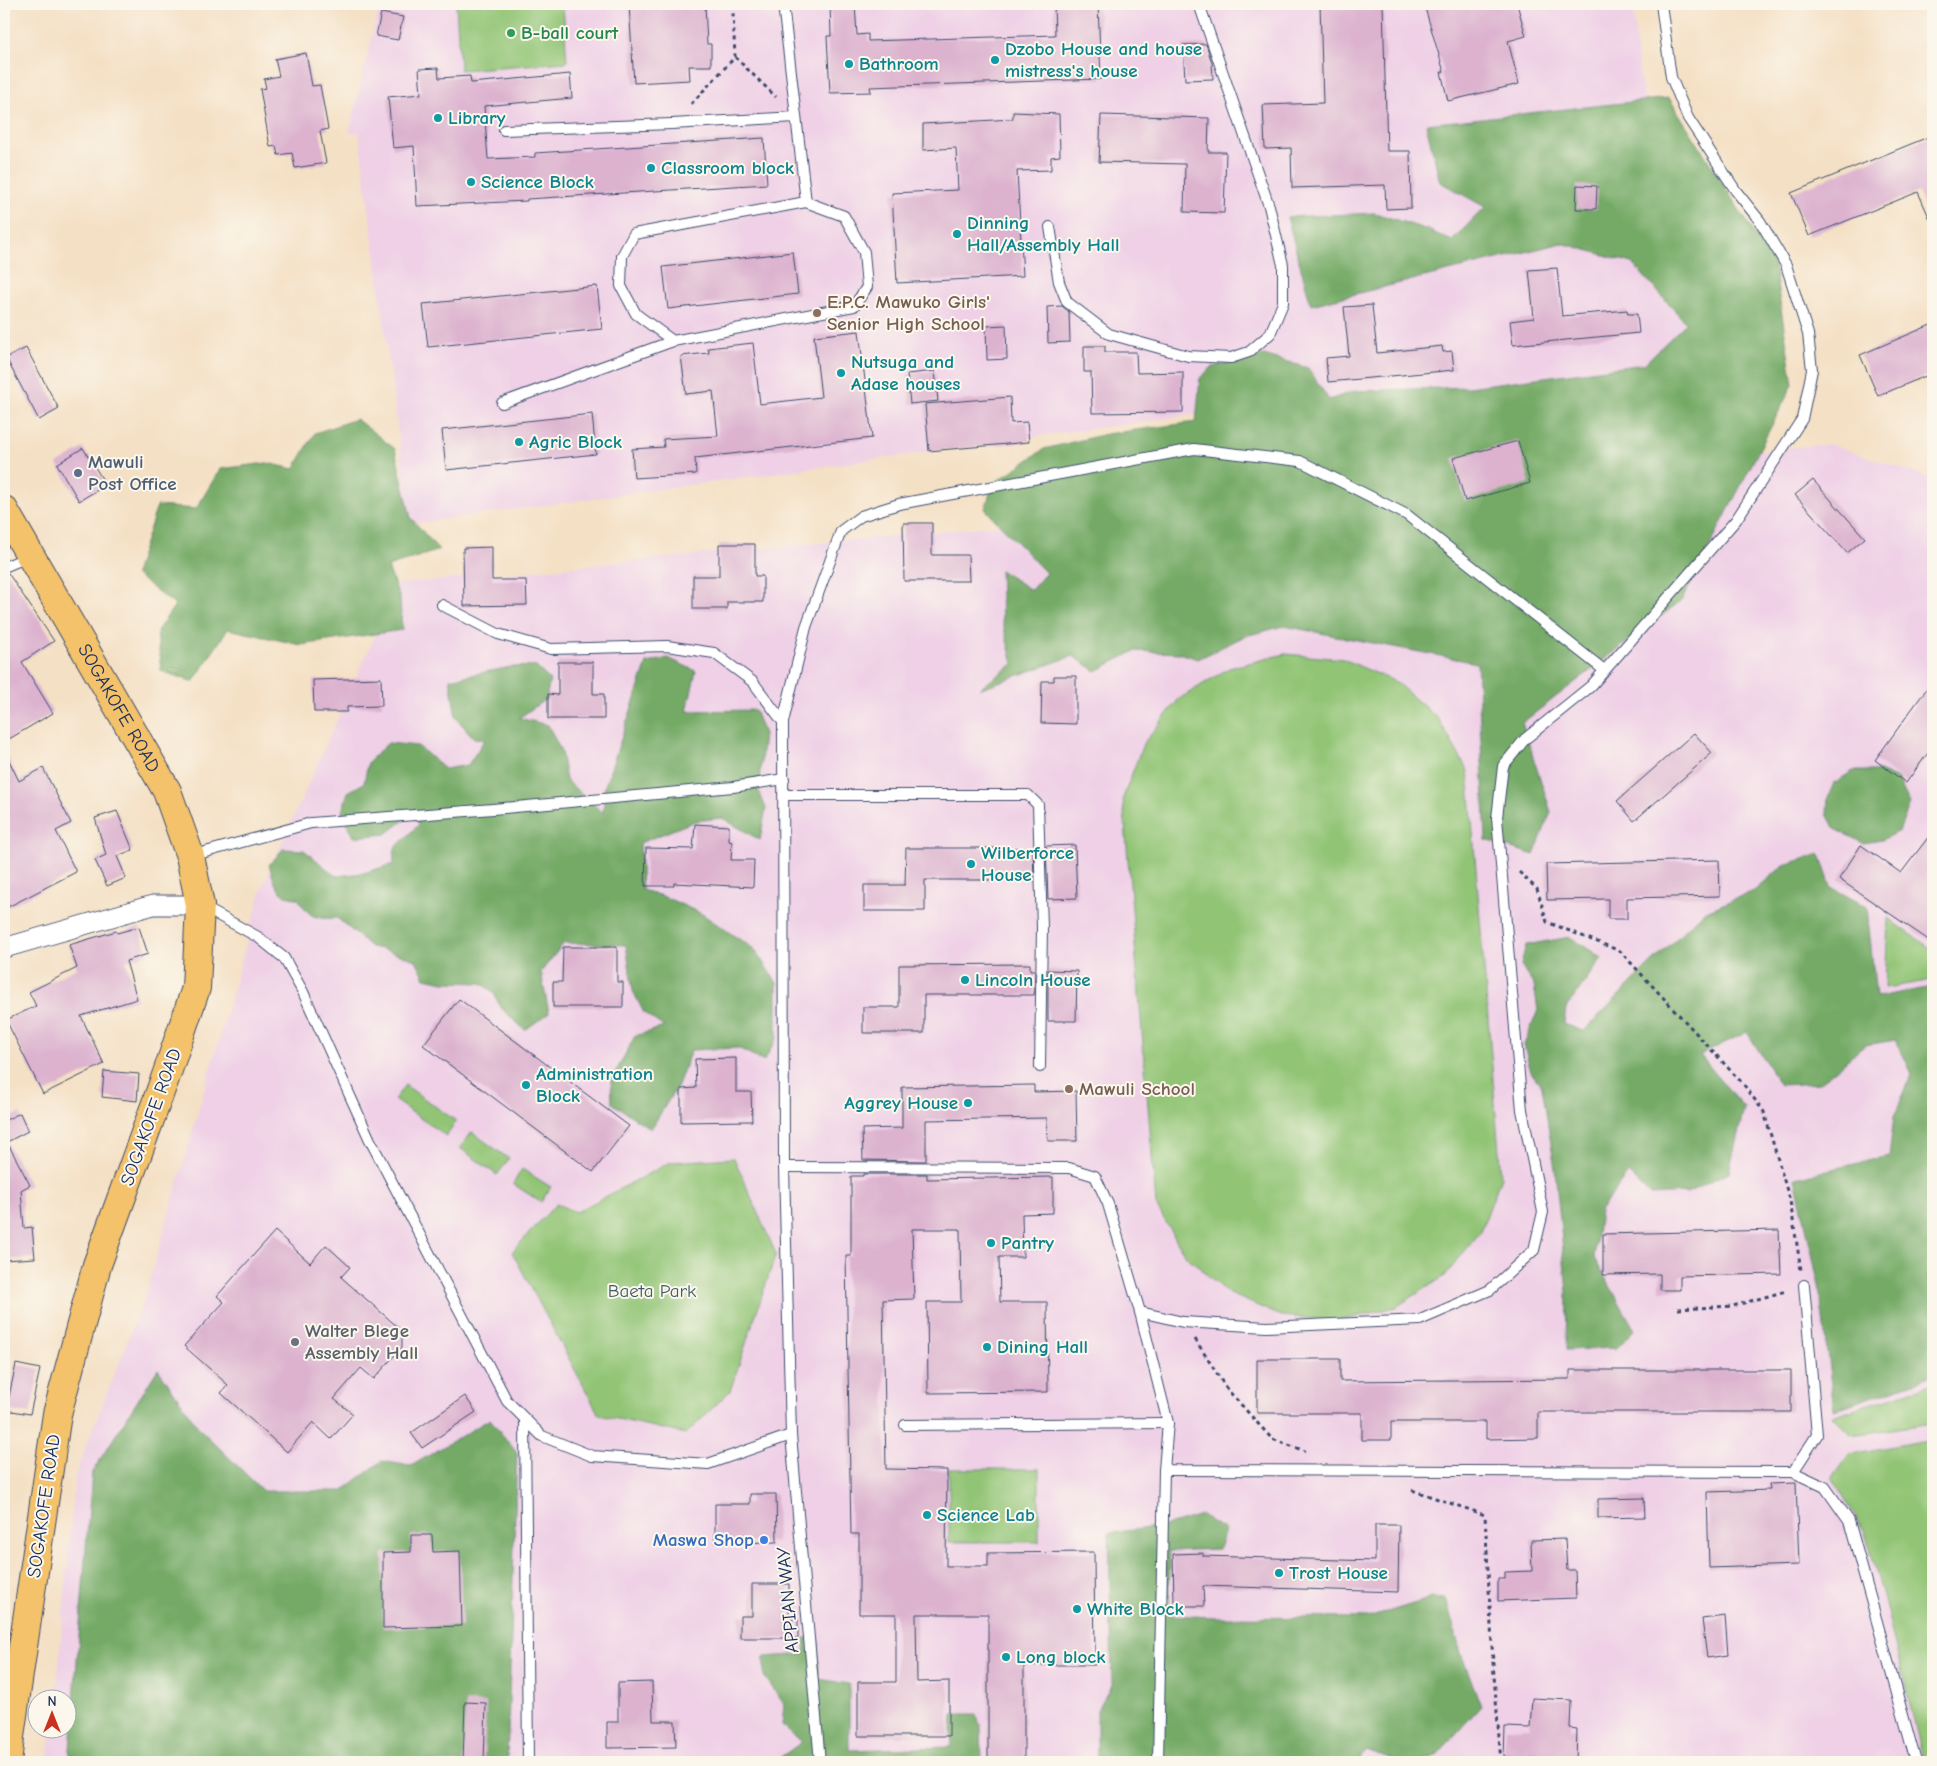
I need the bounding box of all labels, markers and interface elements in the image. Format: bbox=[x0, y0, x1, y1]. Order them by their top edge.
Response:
place label: B-ball court bbox=[521, 22, 619, 44]
marker: B-ball court bbox=[505, 27, 517, 39]
place label: Dzobo House and house mistress's house bbox=[1005, 38, 1202, 82]
place label: Bathroom bbox=[859, 53, 939, 75]
marker: Dzobo House and house mistress's house bbox=[989, 54, 1001, 66]
marker: Bathroom bbox=[843, 58, 855, 70]
place label: Library bbox=[448, 107, 506, 129]
marker: Library bbox=[432, 112, 444, 124]
place label: Classroom block bbox=[661, 157, 795, 179]
marker: Classroom block bbox=[645, 162, 657, 174]
place label: Science Block bbox=[481, 171, 594, 193]
marker: Science Block bbox=[465, 176, 477, 188]
place label: Dinning Hall/Assembly Hall bbox=[967, 212, 1119, 256]
marker: Dinning Hall/Assembly Hall bbox=[951, 228, 963, 240]
place label: E.P.C. Mawuko Girls' Senior High School bbox=[827, 291, 990, 335]
marker: E.P.C. Mawuko Girls' Senior High School bbox=[811, 307, 823, 319]
place label: Nutsuga and Adase houses bbox=[851, 351, 960, 395]
marker: Nutsuga and Adase houses bbox=[835, 367, 847, 379]
place label: Agric Block bbox=[529, 431, 623, 453]
marker: Agric Block bbox=[513, 436, 525, 448]
place label: Mawuli Post Office bbox=[88, 451, 177, 495]
marker: Mawuli Post Office bbox=[72, 467, 84, 479]
street label: SOGAKOFE ROAD bbox=[73, 640, 165, 776]
place label: Wilberforce House bbox=[981, 842, 1074, 886]
marker: Wilberforce House bbox=[965, 858, 977, 870]
place label: Lincoln House bbox=[975, 969, 1091, 991]
marker: Lincoln House bbox=[959, 974, 971, 986]
street label: SOGAKOFE ROAD bbox=[116, 1045, 186, 1189]
place label: Administration Block bbox=[536, 1063, 653, 1107]
place label: Mawuli School bbox=[1079, 1078, 1195, 1100]
marker: Administration Block bbox=[520, 1079, 532, 1091]
marker: Mawuli School bbox=[1063, 1083, 1075, 1095]
place label: Aggrey House bbox=[844, 1092, 958, 1114]
marker: Aggrey House bbox=[962, 1097, 974, 1109]
place label: Pantry bbox=[1001, 1232, 1054, 1254]
marker: Pantry bbox=[985, 1237, 997, 1249]
park label: Baeta Park bbox=[608, 1280, 697, 1302]
place label: Walter Blege Assembly Hall bbox=[305, 1320, 418, 1364]
marker: Walter Blege Assembly Hall bbox=[289, 1336, 301, 1348]
place label: Dining Hall bbox=[997, 1336, 1088, 1358]
marker: Dining Hall bbox=[981, 1341, 993, 1353]
street label: SOGAKOFE ROAD bbox=[23, 1433, 65, 1579]
place label: Science Lab bbox=[937, 1504, 1035, 1526]
marker: Science Lab bbox=[921, 1509, 933, 1521]
place label: Maswa Shop bbox=[653, 1529, 754, 1551]
marker: Maswa Shop bbox=[758, 1534, 770, 1546]
street label: APPIAN WAY bbox=[772, 1545, 804, 1654]
place label: Trost House bbox=[1289, 1562, 1388, 1584]
marker: Trost House bbox=[1273, 1567, 1285, 1579]
place label: White Block bbox=[1087, 1598, 1184, 1620]
marker: White Block bbox=[1071, 1603, 1083, 1615]
place label: Long block bbox=[1016, 1646, 1106, 1668]
marker: Long block bbox=[1000, 1651, 1012, 1663]
north arrow bbox=[28, 1688, 78, 1738]
text: N bbox=[47, 1693, 57, 1710]

